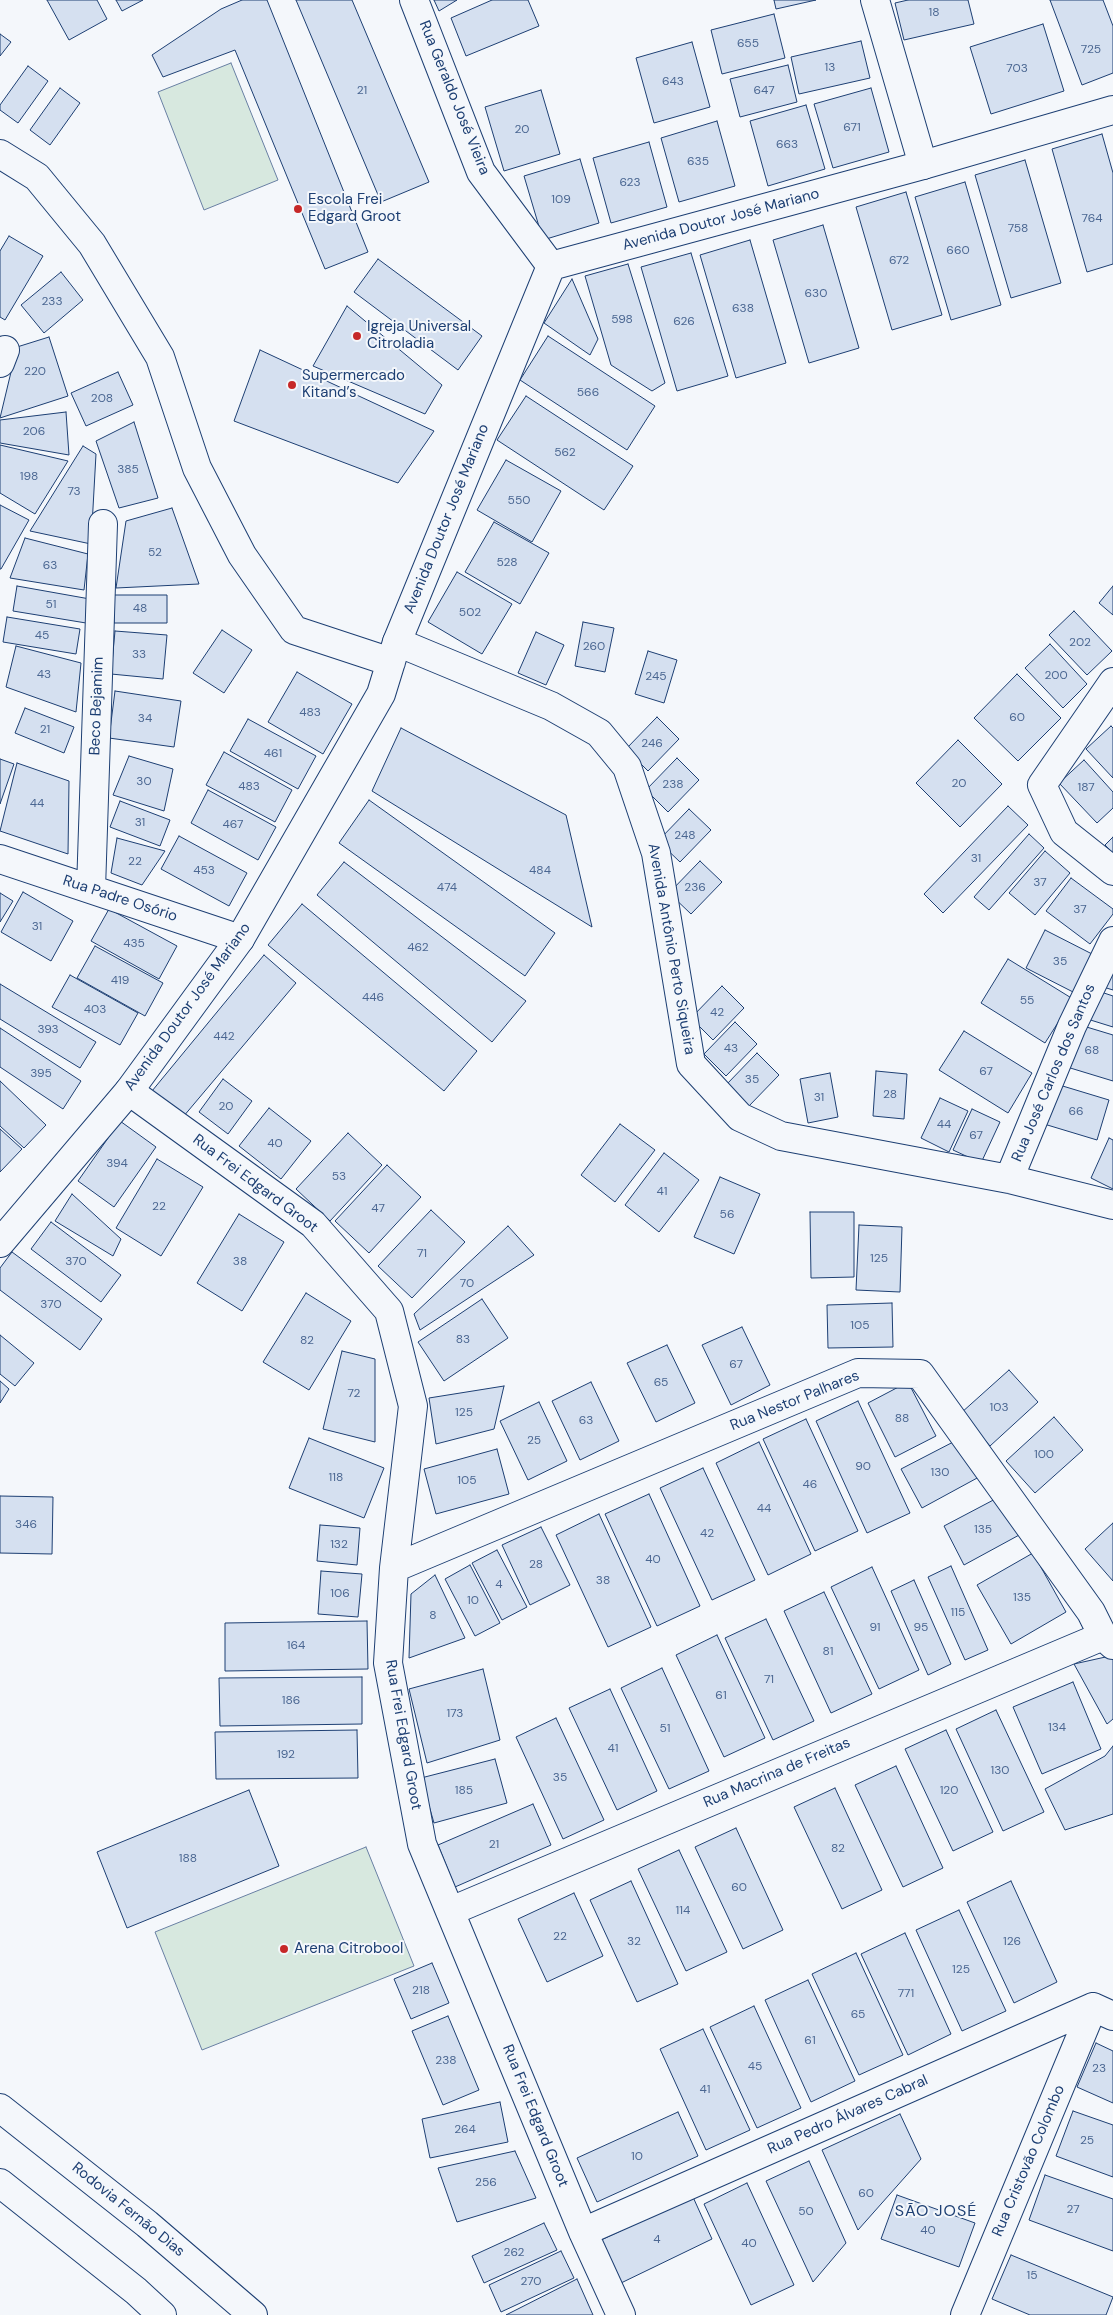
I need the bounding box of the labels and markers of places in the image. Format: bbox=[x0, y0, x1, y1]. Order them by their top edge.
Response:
place label: Escola Frei Edgard Groot bbox=[308, 191, 401, 226]
marker: Escola Frei Edgard Groot bbox=[292, 203, 304, 215]
place label: Igreja Universal Citroladia bbox=[367, 318, 471, 353]
marker: Igreja Universal Citroladia bbox=[351, 330, 363, 342]
place label: Supermercado Kitand’s bbox=[302, 367, 405, 402]
marker: Supermercado Kitand’s bbox=[286, 379, 298, 391]
place label: Arena Citrobool bbox=[294, 1940, 403, 1958]
marker: Arena Citrobool bbox=[278, 1943, 290, 1955]

